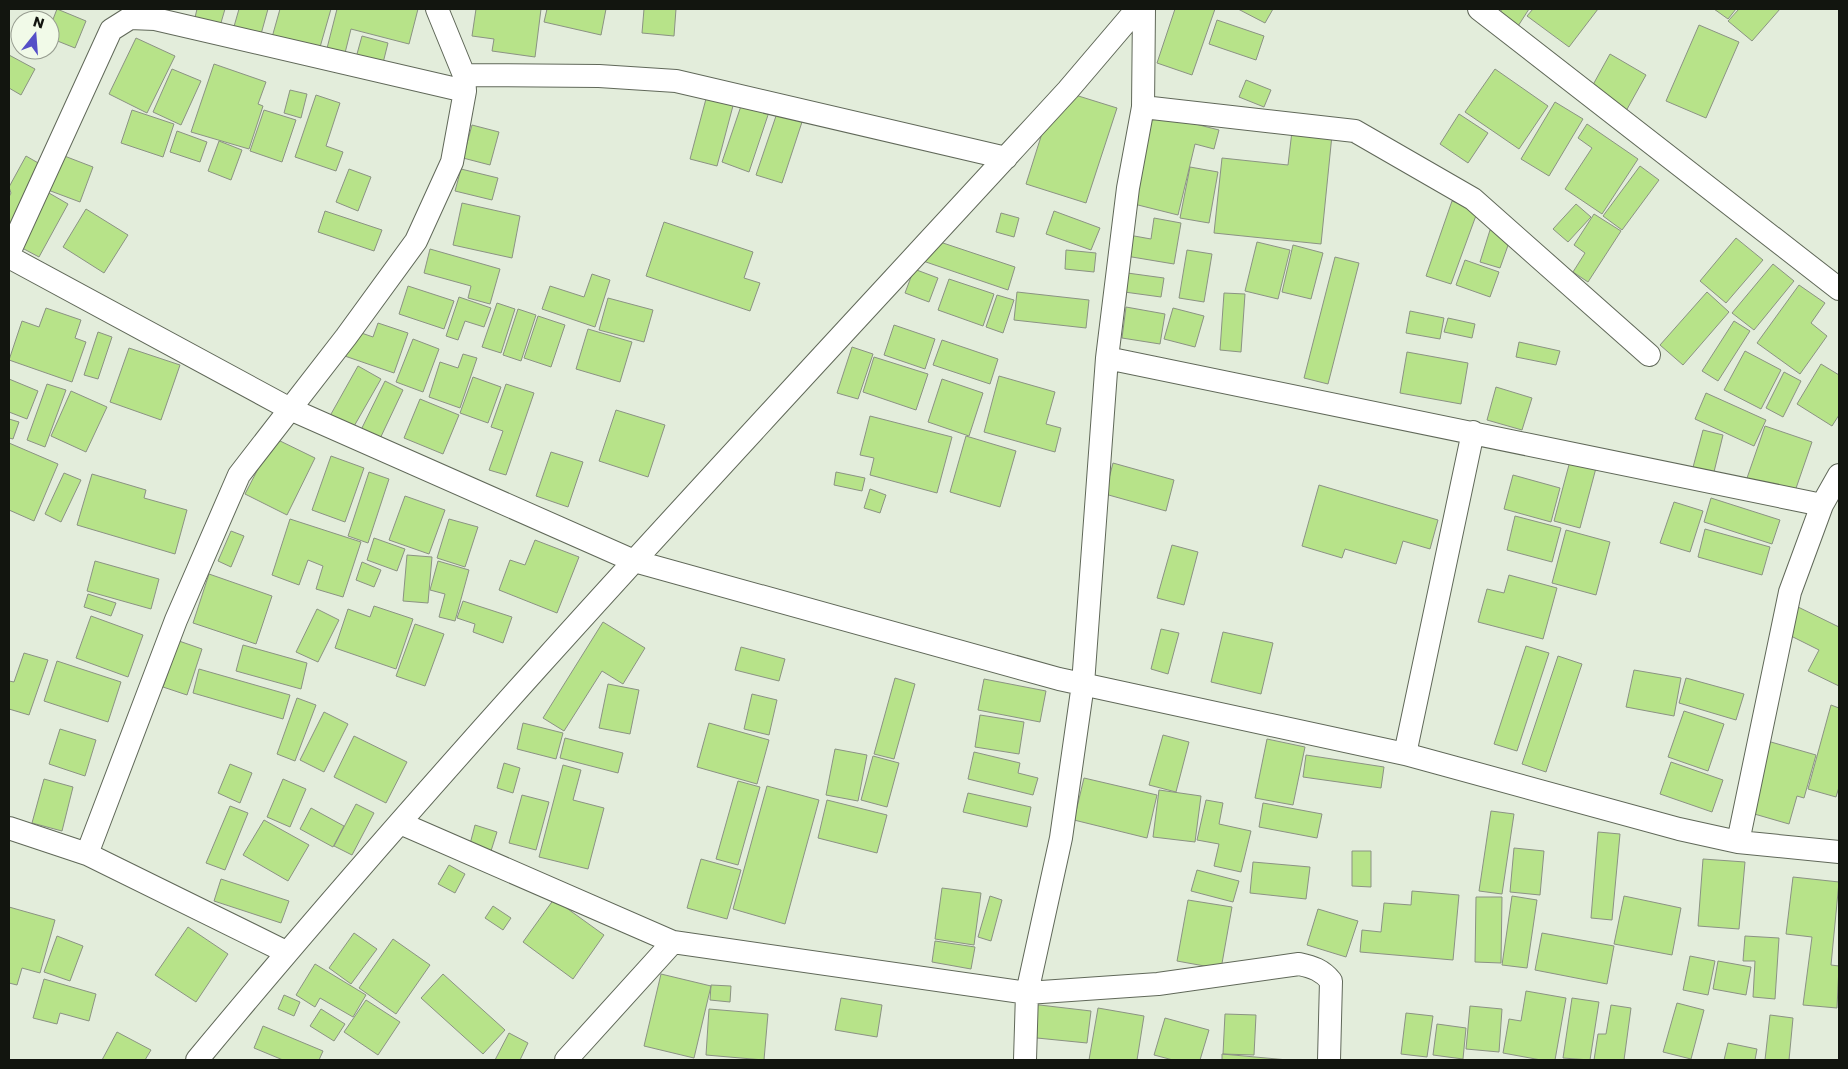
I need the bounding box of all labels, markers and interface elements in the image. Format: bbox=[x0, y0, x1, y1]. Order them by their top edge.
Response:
north arrow bbox=[10, 10, 60, 60]
text: N bbox=[31, 11, 47, 34]

